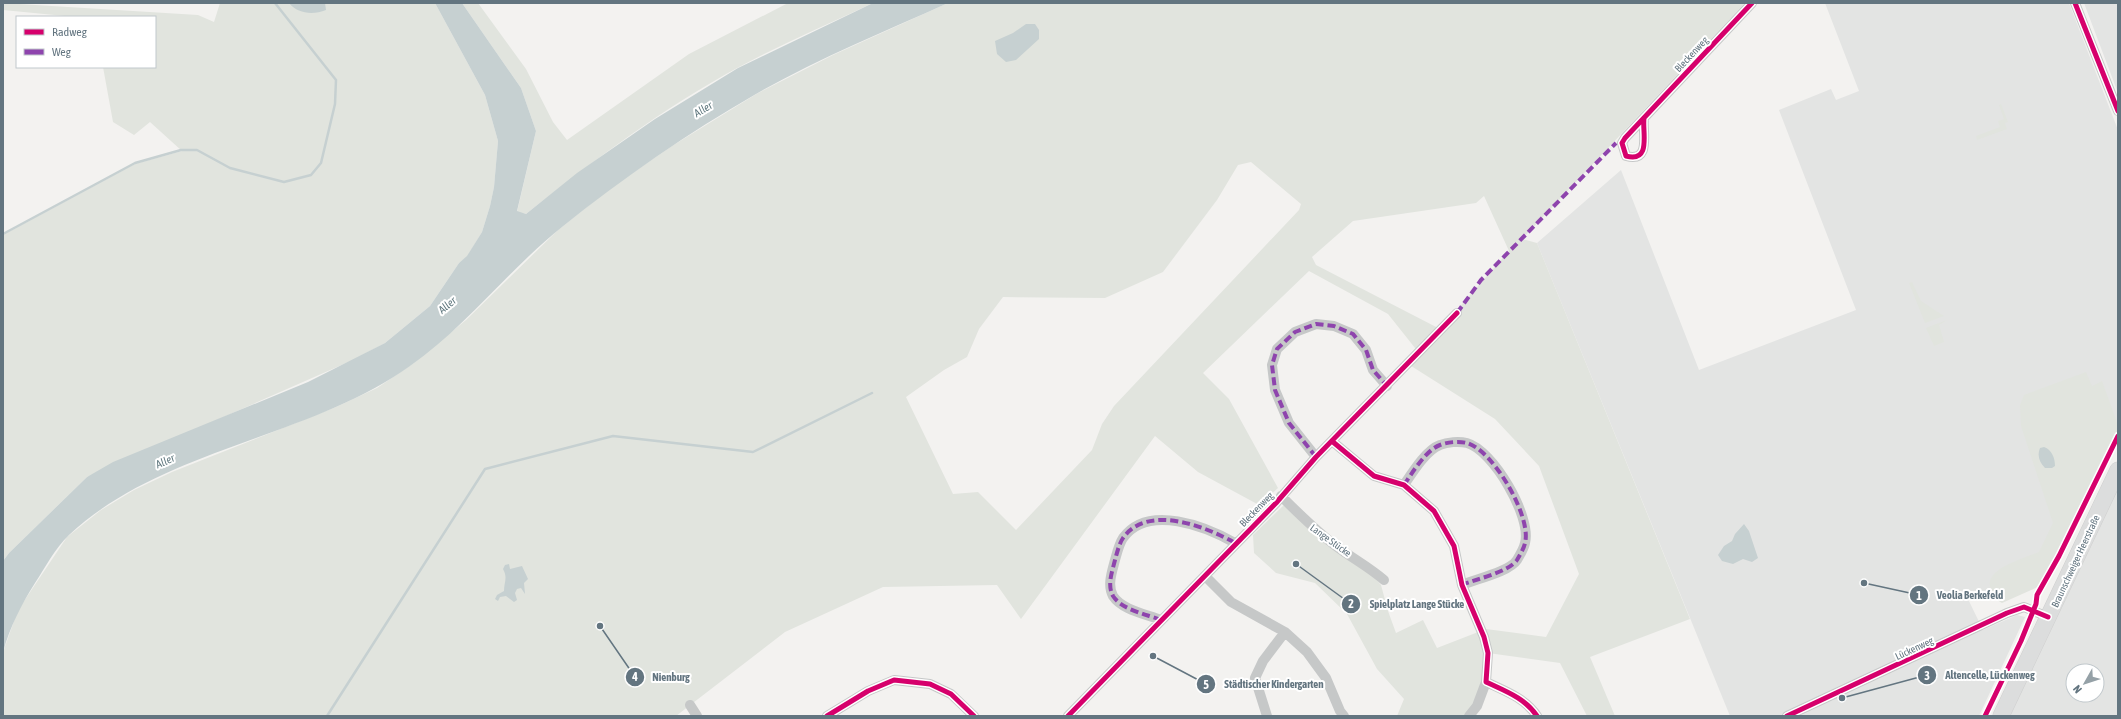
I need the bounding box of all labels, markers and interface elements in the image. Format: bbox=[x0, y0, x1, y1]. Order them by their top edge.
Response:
legend bbox=[16, 16, 156, 68]
text: Radweg bbox=[52, 25, 88, 39]
street label: Bleckenweg bbox=[1672, 34, 1711, 74]
text: Weg bbox=[52, 45, 72, 59]
water label: Aller bbox=[691, 99, 715, 120]
water label: Aller bbox=[435, 294, 459, 316]
water label: Aller bbox=[153, 451, 177, 471]
street label: Bleckenweg bbox=[1237, 489, 1276, 529]
street label: Braunschweiger Heerstraße bbox=[2049, 513, 2102, 609]
street label: Lange Stücke bbox=[1308, 522, 1354, 559]
callout: Veolia Berkefeld bbox=[1909, 584, 2011, 607]
text: 1 bbox=[1916, 589, 1922, 603]
text: Veolia Berkefeld bbox=[1936, 589, 2003, 601]
callout: Spielplatz Lange Stücke bbox=[1341, 592, 1472, 615]
text: 2 bbox=[1348, 597, 1354, 611]
text: Spielplatz Lange Stücke bbox=[1370, 598, 1464, 610]
street label: Lückenweg bbox=[1893, 635, 1936, 662]
north arrow bbox=[2065, 663, 2105, 703]
callout: Altencelle, Lückenweg bbox=[1917, 664, 2043, 687]
callout: Nienburg bbox=[625, 666, 698, 689]
text: 3 bbox=[1924, 669, 1930, 683]
text: Altencelle, Lückenweg bbox=[1944, 669, 2035, 681]
text: 4 bbox=[631, 670, 638, 684]
text: Nienburg bbox=[652, 671, 690, 683]
callout: Städtischer Kindergarten bbox=[1196, 673, 1332, 696]
text: 5 bbox=[1203, 678, 1209, 692]
text: Städtischer Kindergarten bbox=[1224, 678, 1324, 690]
text: N bbox=[2071, 683, 2084, 696]

